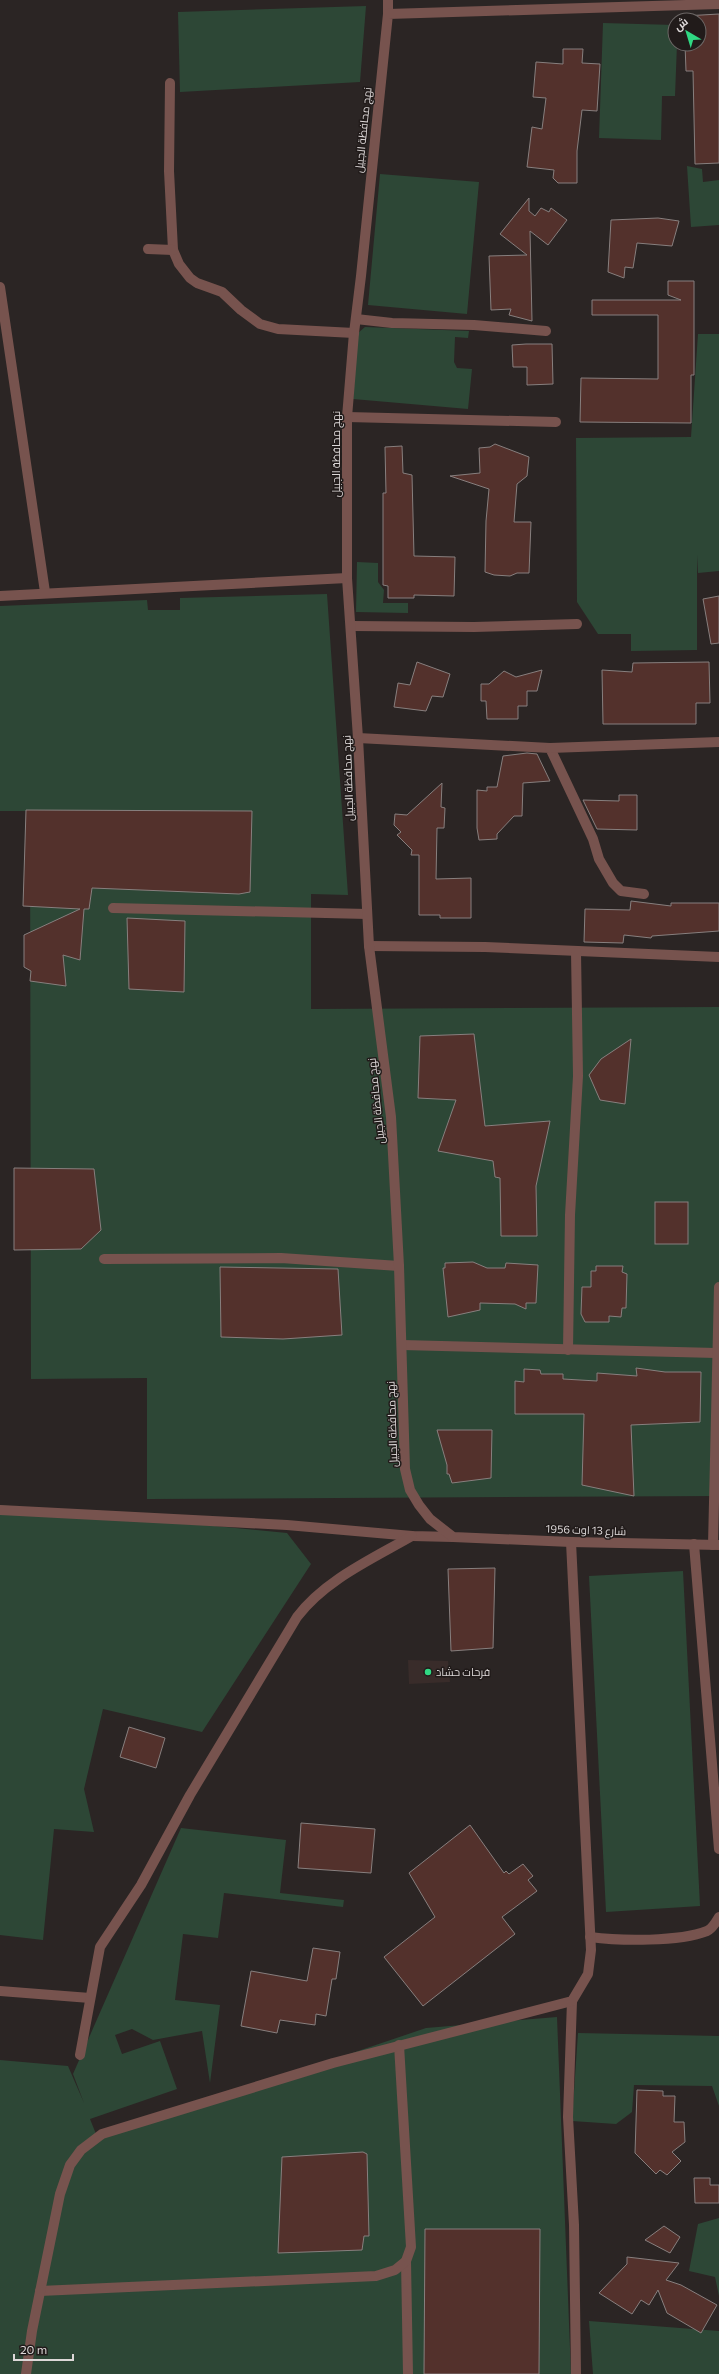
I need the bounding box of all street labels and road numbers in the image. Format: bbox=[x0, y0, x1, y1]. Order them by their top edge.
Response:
street label: نهج محافظة الجبيل bbox=[352, 86, 375, 174]
street label: نهج محافظة الجبيل bbox=[329, 411, 344, 497]
street label: نهج محافظة الجبيل bbox=[339, 735, 358, 821]
street label: نهج محافظة الجبيل bbox=[365, 1057, 388, 1145]
street label: نهج محافظة الجبيل bbox=[383, 1381, 402, 1467]
street label: شارع 13 اوت 1956 bbox=[545, 1522, 627, 1539]

